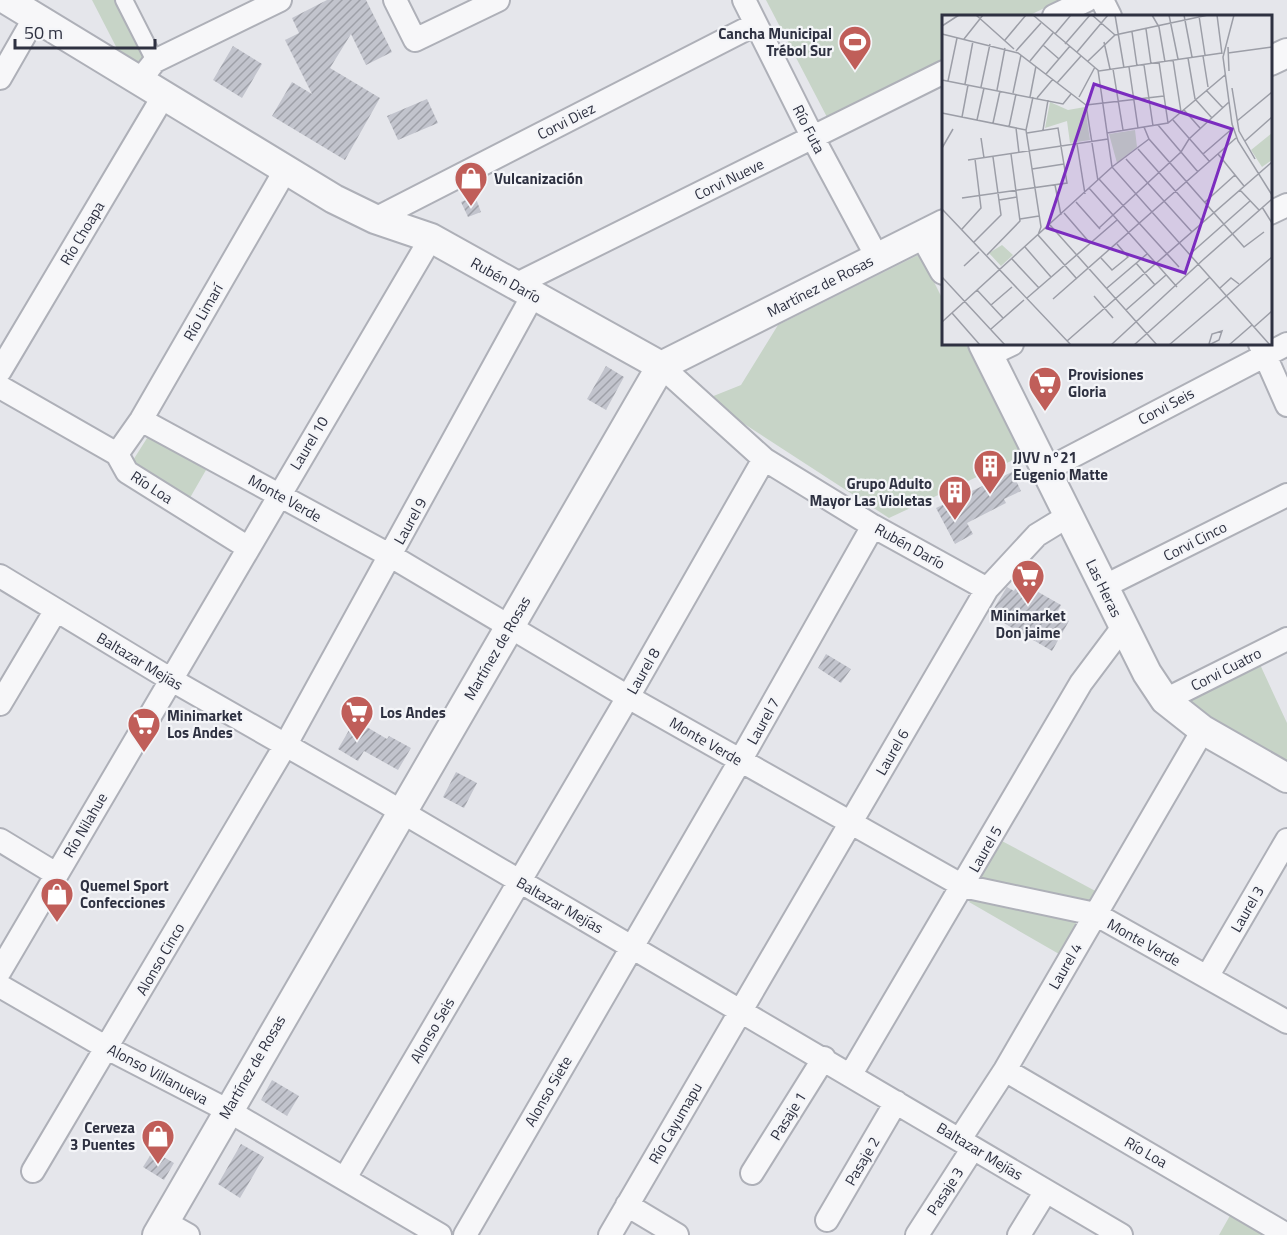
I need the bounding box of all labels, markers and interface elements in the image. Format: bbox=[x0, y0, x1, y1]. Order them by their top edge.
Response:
scale bar bbox=[15, 12, 154, 50]
inset map bbox=[942, 15, 1272, 345]
text: 50 m bbox=[24, 19, 63, 46]
place label: Cancha Municipal Trébol Sur bbox=[718, 22, 832, 62]
sports icon: Cancha Municipal Trébol Sur bbox=[837, 24, 873, 71]
street label: Corvi Diez bbox=[533, 97, 599, 145]
street label: Río Futa bbox=[787, 101, 831, 158]
street label: Corvi Nueve bbox=[690, 152, 768, 206]
shop icon: Vulcanización bbox=[453, 160, 489, 207]
place label: Vulcanización bbox=[494, 167, 583, 190]
street label: Río Choapa bbox=[54, 196, 110, 269]
street label: Martínez de Rosas bbox=[763, 249, 877, 323]
street label: Rubén Darío bbox=[466, 251, 546, 309]
street label: Río Limarí bbox=[177, 278, 230, 345]
place label: Provisiones Gloria bbox=[1068, 363, 1144, 403]
supermarket icon: Provisiones Gloria bbox=[1027, 365, 1063, 412]
street label: Corvi Seis bbox=[1134, 382, 1198, 430]
street label: Laurel 10 bbox=[284, 412, 334, 474]
place label: JJVV n°21 Eugenio Matte bbox=[1013, 446, 1108, 486]
building icon: JJVV n°21 Eugenio Matte bbox=[972, 448, 1008, 495]
street label: Río Loa bbox=[126, 465, 178, 510]
street label: Monte Verde bbox=[244, 468, 326, 528]
place label: Grupo Adulto Mayor Las Violetas bbox=[809, 472, 932, 512]
building icon: Grupo Adulto Mayor Las Violetas bbox=[937, 474, 973, 521]
street label: Laurel 9 bbox=[388, 493, 432, 549]
street label: Corvi Cinco bbox=[1159, 515, 1231, 567]
street label: Rubén Darío bbox=[870, 517, 950, 575]
street label: Las Heras bbox=[1080, 555, 1128, 621]
supermarket icon: Minimarket Don jaime bbox=[1010, 558, 1046, 605]
street label: Martínez de Rosas bbox=[458, 592, 536, 704]
place label: Minimarket Don jaime bbox=[990, 604, 1066, 644]
street label: Baltazar Mejías bbox=[93, 626, 188, 696]
street label: Corvi Cuatro bbox=[1187, 641, 1265, 697]
street label: Laurel 8 bbox=[620, 643, 666, 699]
street label: Laurel 7 bbox=[741, 693, 785, 749]
supermarket icon: Los Andes bbox=[339, 694, 375, 741]
place label: Los Andes bbox=[380, 701, 446, 724]
place label: Minimarket Los Andes bbox=[167, 704, 243, 744]
supermarket icon: Minimarket Los Andes bbox=[126, 706, 162, 753]
street label: Monte Verde bbox=[665, 711, 747, 771]
street label: Laurel 6 bbox=[869, 724, 915, 780]
street label: Río Nilahue bbox=[57, 788, 113, 862]
street label: Laurel 5 bbox=[962, 821, 1008, 877]
street label: Baltazar Mejías bbox=[512, 871, 608, 939]
place label: Quemel Sport Confecciones bbox=[80, 874, 169, 914]
shop icon: Quemel Sport Confecciones bbox=[39, 876, 75, 923]
street label: Laurel 3 bbox=[1224, 881, 1270, 937]
street label: Monte Verde bbox=[1103, 912, 1185, 972]
street label: Alonso Cinco bbox=[130, 918, 190, 1000]
street label: Laurel 4 bbox=[1042, 938, 1088, 994]
street label: Alonso Seis bbox=[404, 993, 460, 1067]
street label: Martínez de Rosas bbox=[213, 1011, 291, 1123]
street label: Alonso Villanueva bbox=[104, 1038, 213, 1110]
street label: Alonso Siete bbox=[518, 1051, 578, 1131]
street label: Río Cayumapu bbox=[642, 1078, 708, 1168]
street label: Pasaje 1 bbox=[764, 1087, 812, 1145]
place label: Cerveza 3 Puentes bbox=[70, 1116, 135, 1156]
street label: Baltazar Mejías bbox=[933, 1116, 1028, 1186]
shop icon: Cerveza 3 Puentes bbox=[140, 1118, 176, 1165]
street label: Río Loa bbox=[1120, 1130, 1172, 1174]
street label: Pasaje 2 bbox=[839, 1132, 885, 1190]
street label: Pasaje 3 bbox=[921, 1162, 969, 1220]

